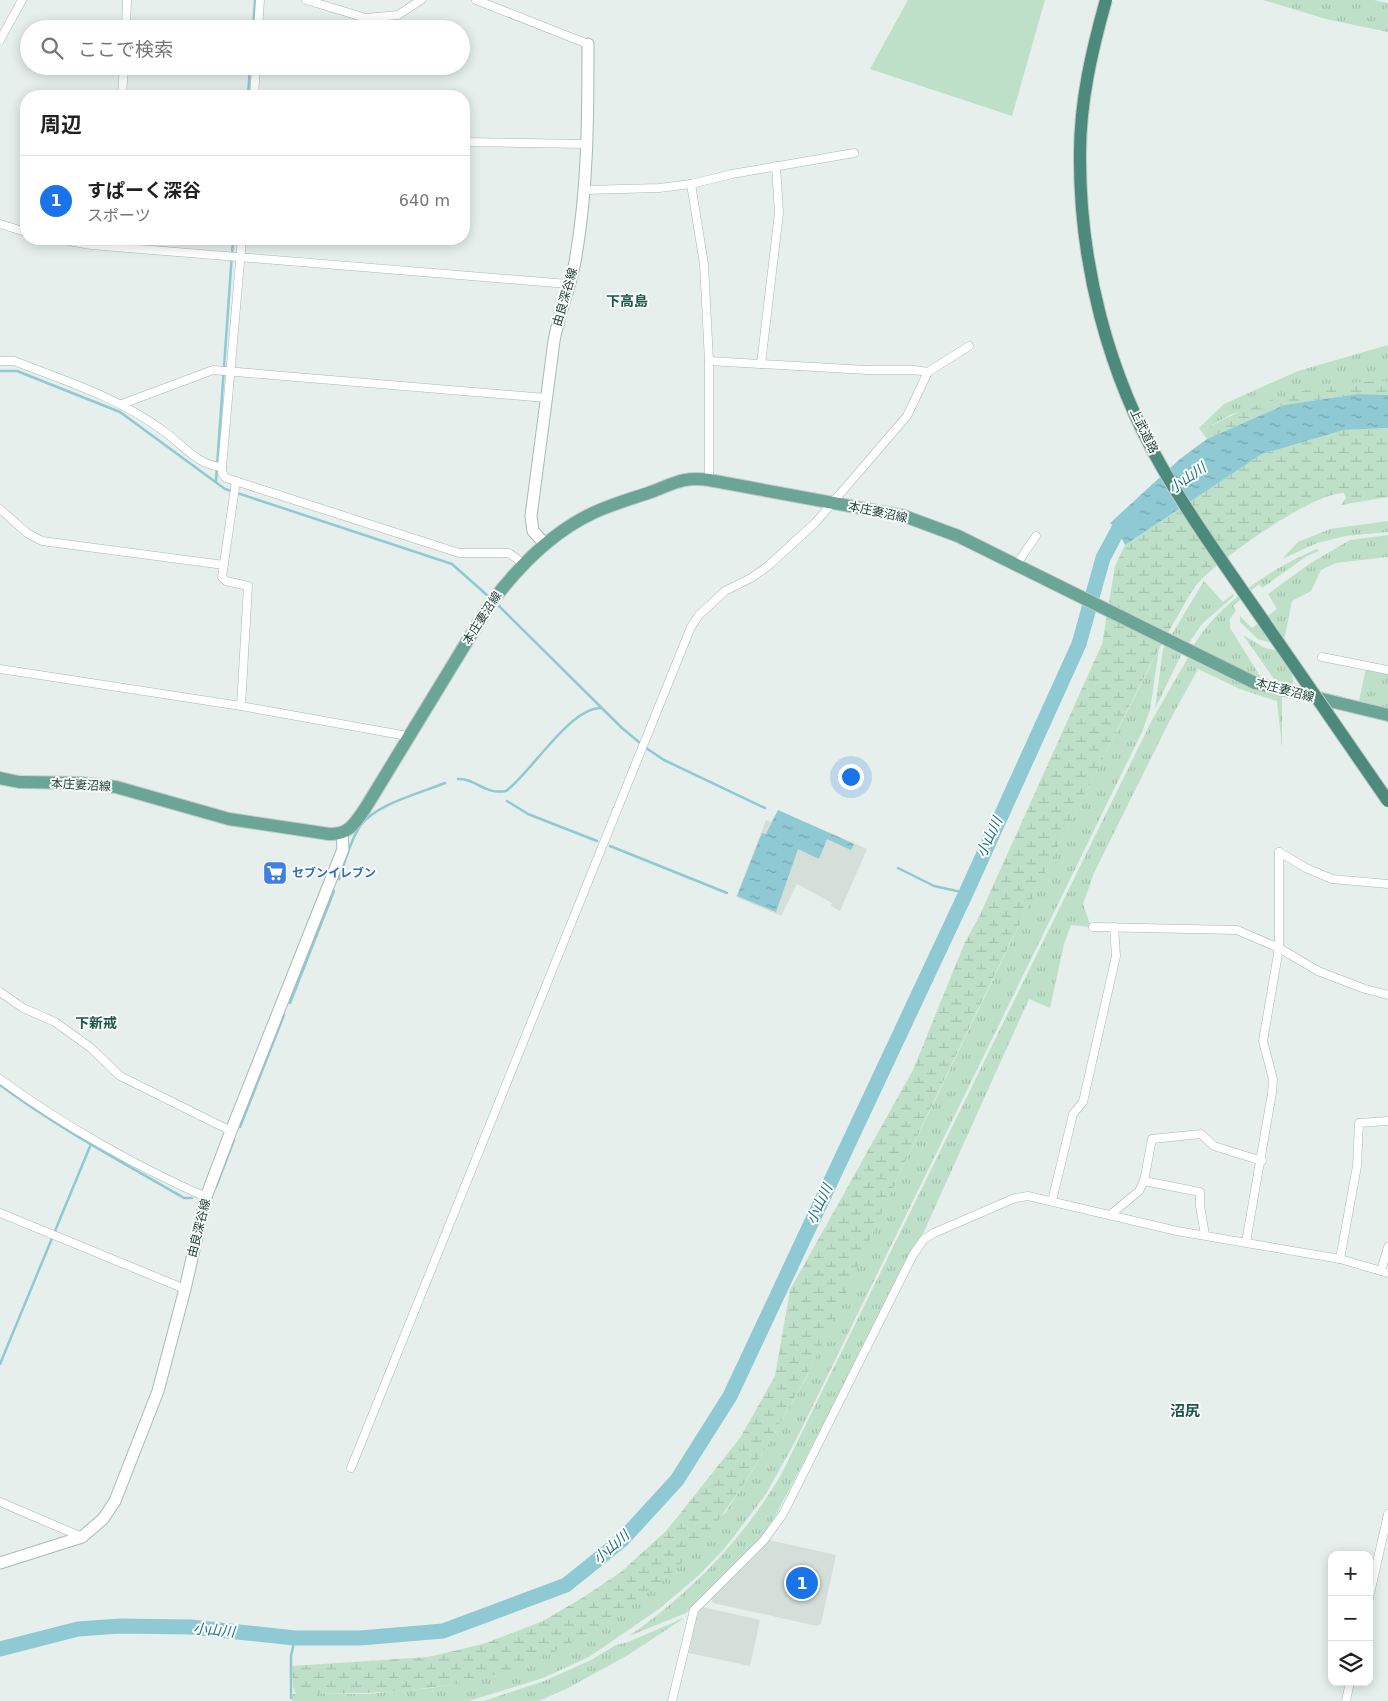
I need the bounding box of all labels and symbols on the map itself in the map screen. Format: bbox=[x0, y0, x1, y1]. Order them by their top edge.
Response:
street label: 由良深谷線 bbox=[550, 266, 580, 328]
district label: 下高島 bbox=[606, 293, 648, 309]
street label: 上武道路 bbox=[1127, 406, 1161, 456]
water label: 小山川 bbox=[1165, 458, 1210, 497]
street label: 本庄妻沼線 bbox=[847, 499, 909, 525]
street label: 本庄妻沼線 bbox=[460, 589, 504, 647]
street label: 本庄妻沼線 bbox=[1254, 675, 1316, 705]
your location bbox=[838, 764, 864, 790]
street label: 本庄妻沼線 bbox=[51, 776, 111, 794]
water label: 小山川 bbox=[973, 813, 1006, 859]
supermarket icon: セブンイレブン bbox=[262, 860, 288, 886]
place label: セブンイレブン bbox=[292, 866, 376, 880]
district label: 下新戒 bbox=[75, 1015, 117, 1031]
water label: 小山川 bbox=[803, 1180, 836, 1226]
street label: 由良深谷線 bbox=[185, 1197, 213, 1259]
district label: 沼尻 bbox=[1170, 1402, 1200, 1420]
water label: 小山川 bbox=[590, 1526, 634, 1567]
pin: 1 bbox=[786, 1564, 818, 1602]
water label: 小山川 bbox=[192, 1620, 238, 1640]

